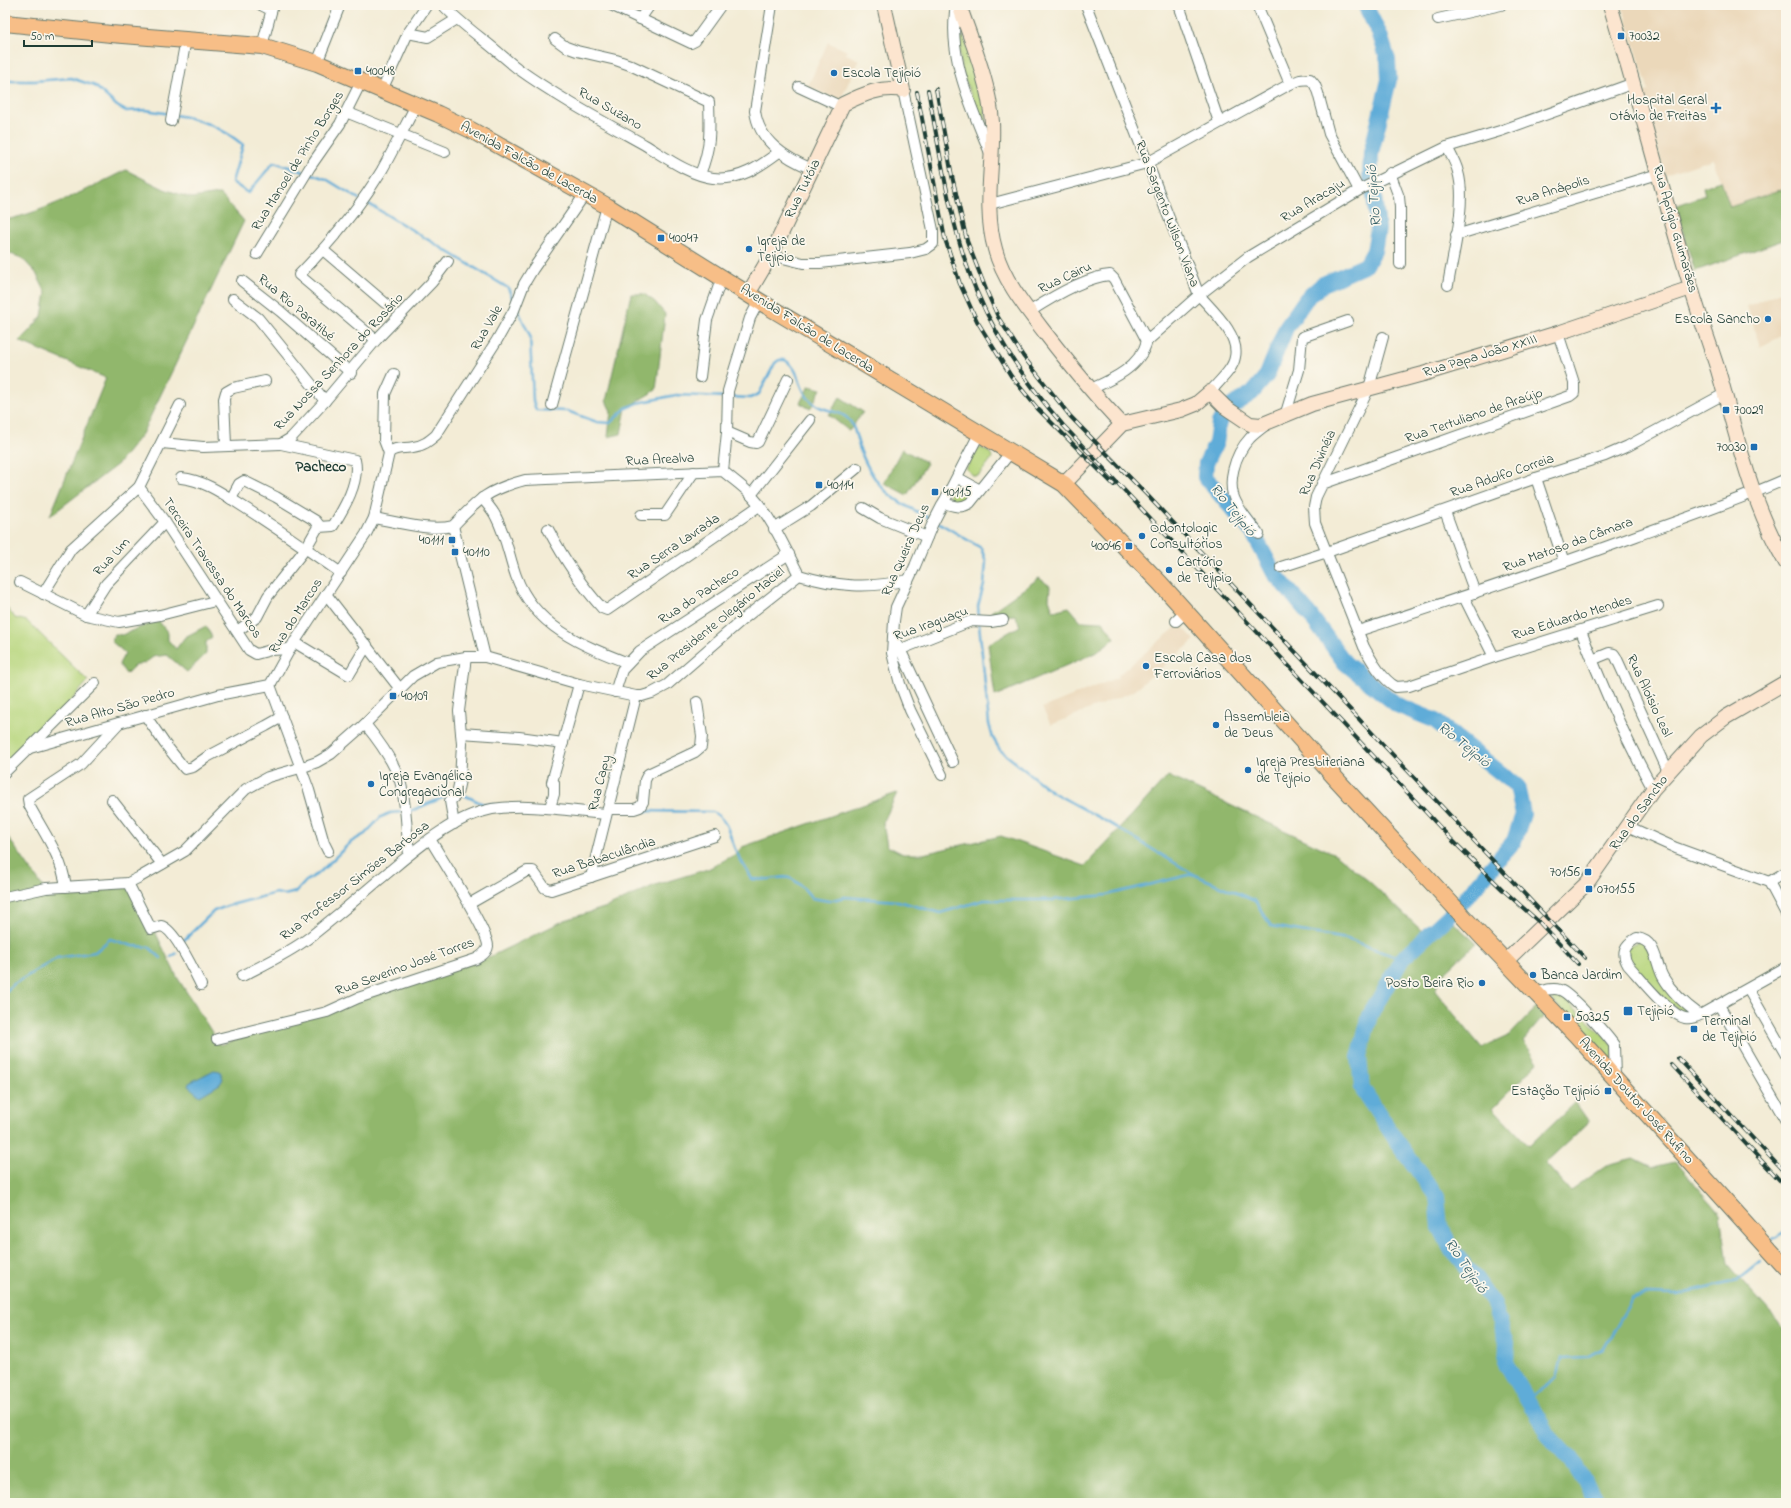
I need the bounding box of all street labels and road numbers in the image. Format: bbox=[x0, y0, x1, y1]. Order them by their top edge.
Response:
street label: Rua Suzano bbox=[574, 82, 646, 136]
street label: Rua Manoel de Pinho Borges bbox=[246, 87, 351, 236]
street label: Avenida Falcão de Lacerda bbox=[456, 116, 602, 210]
street label: Rua Sargento Wilson Viana bbox=[1128, 138, 1205, 291]
street label: Rua Tutóia bbox=[780, 156, 826, 222]
street label: Rua Aprígio Guimarães bbox=[1646, 163, 1703, 296]
street label: Rua Anápolis bbox=[1514, 170, 1592, 212]
street label: Rua Aracaju bbox=[1277, 173, 1349, 229]
street label: Rua Cairu bbox=[1035, 256, 1095, 300]
street label: Rua Rio Paratibé bbox=[253, 269, 340, 347]
street label: Avenida Falcão de Lacerda bbox=[736, 279, 878, 379]
street label: Rua Nossa Senhora do Rosário bbox=[269, 288, 409, 436]
street label: Rua Vale bbox=[466, 301, 509, 355]
street label: Rua Papa João XXIII bbox=[1420, 329, 1540, 383]
street label: Rua Tertuliano de Araújo bbox=[1402, 383, 1546, 449]
street label: Rua Divinéia bbox=[1294, 426, 1342, 500]
street label: Rua Arealva bbox=[625, 448, 695, 472]
street label: Rua Adolfo Correia bbox=[1447, 448, 1557, 504]
street label: Terceira Travessa do Marcos bbox=[157, 493, 267, 643]
street label: Rua Queira Deus bbox=[876, 500, 936, 600]
street label: Rua Serra Lavrada bbox=[624, 508, 724, 586]
street label: Rua Matoso da Câmara bbox=[1500, 512, 1636, 578]
street label: Rua Um bbox=[88, 533, 136, 581]
street label: Rua Presidente Olegário Maciel bbox=[643, 562, 790, 687]
street label: Rua do Pacheco bbox=[654, 562, 744, 630]
street label: Rua do Marcos bbox=[264, 574, 328, 658]
street label: Rua Eduardo Mendes bbox=[1509, 590, 1635, 646]
street label: Rua Iraguaçu bbox=[891, 601, 972, 648]
street label: Rua Aloísio Leal bbox=[1621, 651, 1677, 741]
street label: Rua Alto São Pedro bbox=[63, 682, 177, 734]
street label: Rua Capy bbox=[583, 752, 618, 814]
street label: Rua do Sancho bbox=[1604, 771, 1674, 855]
street label: Rua Professor Simões Barbosa bbox=[276, 816, 434, 946]
street label: Rua Babaculândia bbox=[550, 831, 658, 885]
street label: Rua Severino José Torres bbox=[333, 932, 477, 1002]
street label: Avenida Doutor José Rufino bbox=[1573, 1033, 1699, 1169]

